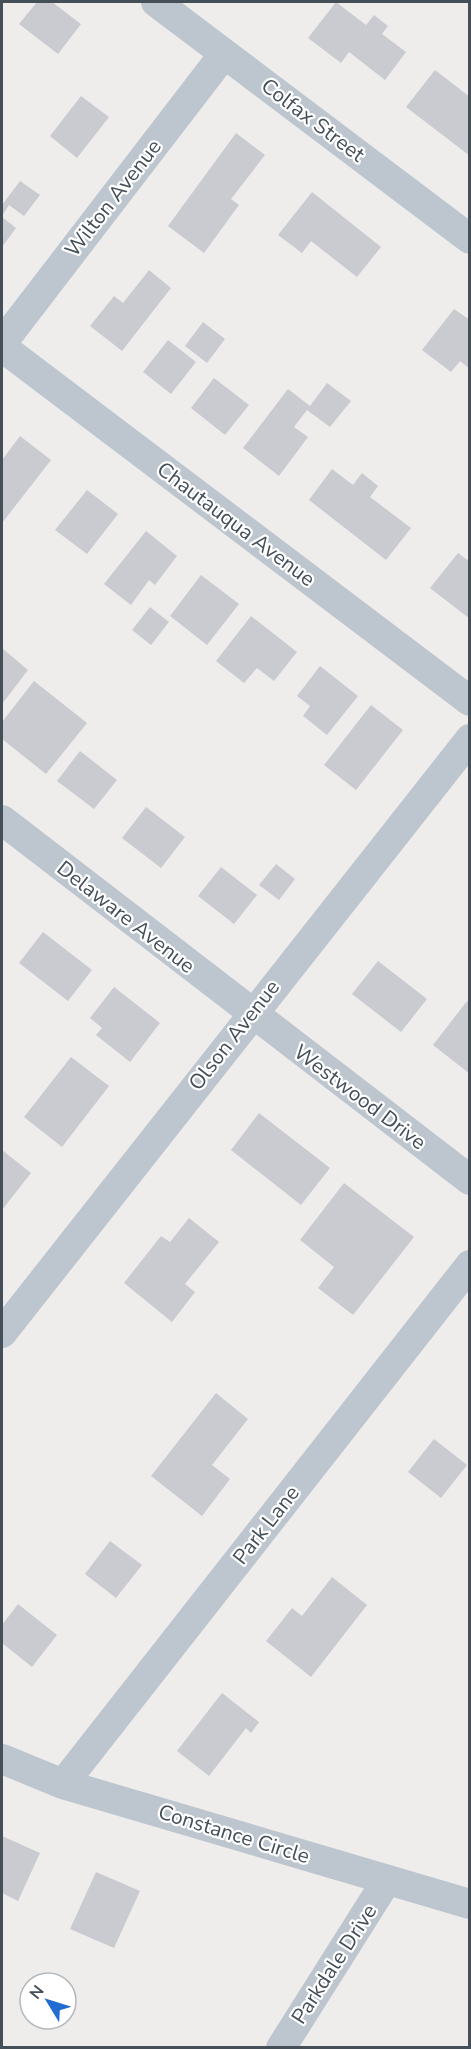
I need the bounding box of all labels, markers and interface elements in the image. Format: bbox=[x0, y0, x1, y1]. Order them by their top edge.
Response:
street label: Colfax Street bbox=[256, 72, 371, 169]
street label: Wilton Avenue bbox=[58, 134, 168, 262]
street label: Chautauqua Avenue bbox=[151, 455, 321, 593]
street label: Delaware Avenue bbox=[51, 854, 201, 980]
street label: Olson Avenue bbox=[182, 974, 286, 1096]
street label: Westwood Drive bbox=[288, 1038, 432, 1156]
street label: Park Lane bbox=[226, 1480, 306, 1570]
street label: Constance Circle bbox=[155, 1798, 313, 1870]
street label: Parkdale Drive bbox=[285, 1899, 383, 2029]
north arrow bbox=[18, 1971, 78, 2031]
text: N bbox=[25, 1981, 49, 2004]

